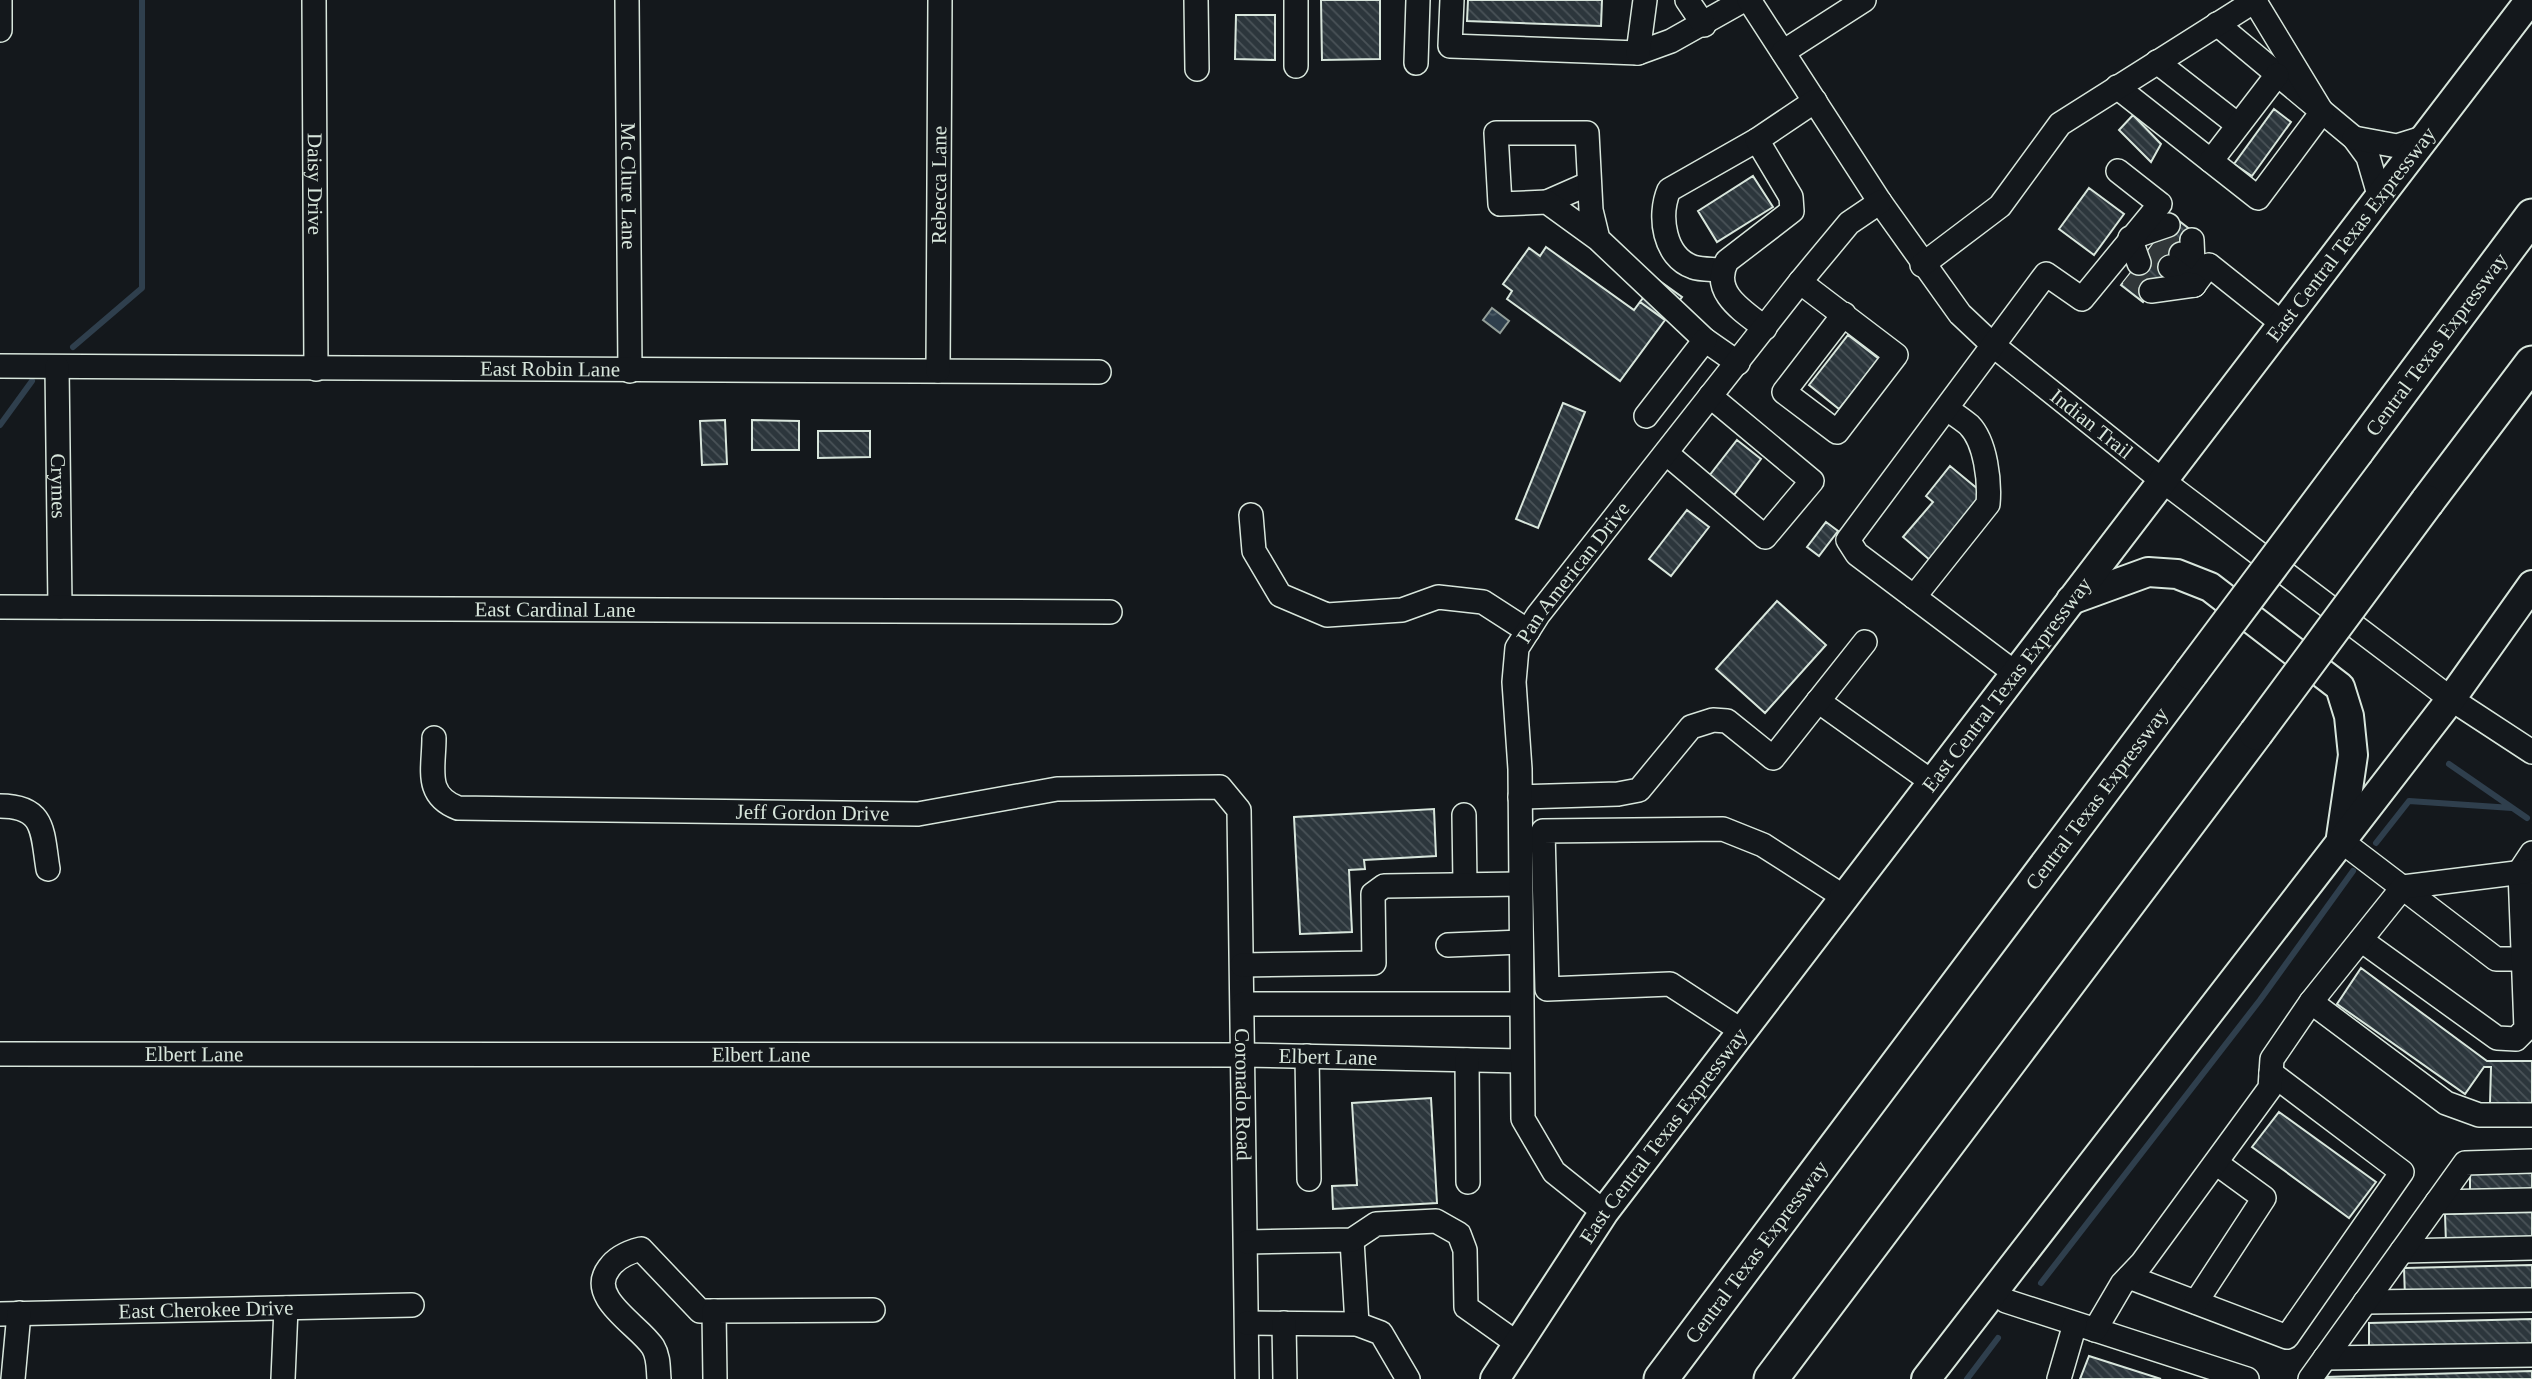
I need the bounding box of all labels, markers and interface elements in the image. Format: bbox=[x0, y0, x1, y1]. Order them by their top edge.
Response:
street label: Mc Clure Lane bbox=[616, 122, 641, 250]
street label: East Central Texas Expressway bbox=[2262, 122, 2440, 348]
street label: Rebecca Lane bbox=[927, 126, 951, 244]
street label: Daisy Drive bbox=[303, 133, 327, 235]
street label: Central Texas Expressway bbox=[2360, 248, 2514, 440]
street label: East Robin Lane bbox=[480, 357, 620, 381]
street label: Indian Trail bbox=[2046, 384, 2138, 464]
street label: Crymes bbox=[46, 453, 71, 519]
street label: Pan American Drive bbox=[1511, 497, 1635, 647]
street label: East Central Texas Expressway bbox=[1917, 572, 2097, 797]
street label: East Cardinal Lane bbox=[474, 597, 636, 622]
street label: Central Texas Expressway bbox=[2021, 702, 2173, 894]
street label: Jeff Gordon Drive bbox=[736, 800, 889, 826]
street label: East Central Texas Expressway bbox=[1575, 1023, 1753, 1248]
street label: Coronado Road bbox=[1230, 1028, 1256, 1161]
street label: Elbert Lane bbox=[145, 1042, 243, 1066]
street label: Elbert Lane bbox=[712, 1043, 810, 1067]
street label: Elbert Lane bbox=[1278, 1044, 1378, 1070]
street label: Central Texas Expressway bbox=[1680, 1155, 1833, 1348]
street label: East Cherokee Drive bbox=[118, 1296, 294, 1323]

